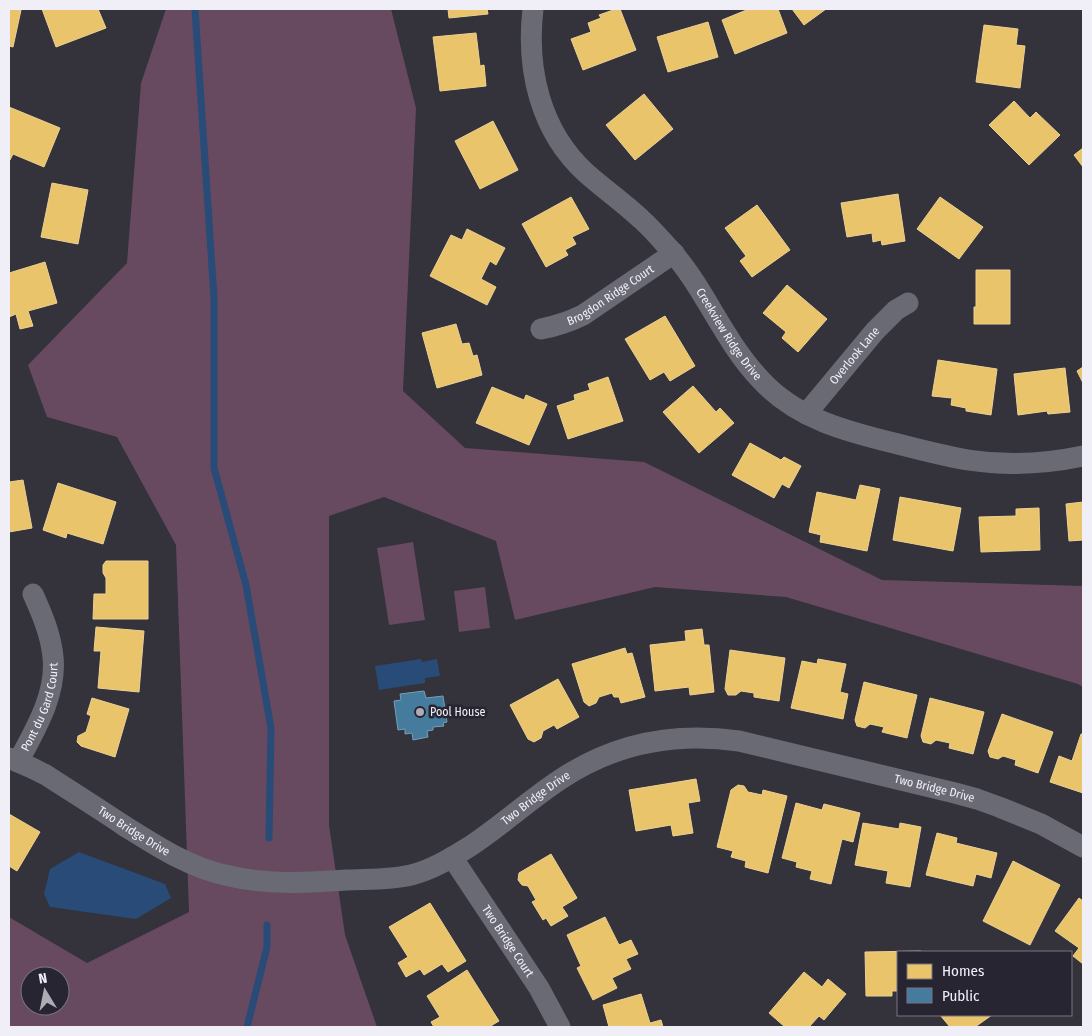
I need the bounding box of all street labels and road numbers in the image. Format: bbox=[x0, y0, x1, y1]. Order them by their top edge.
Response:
street label: Brogdon Ridge Court bbox=[565, 262, 656, 328]
street label: Creekview Ridge Drive bbox=[693, 285, 765, 383]
street label: Overlook Lane bbox=[827, 324, 882, 387]
street label: Pont du Gard Court bbox=[18, 663, 61, 754]
street label: Two Bridge Drive bbox=[498, 768, 573, 828]
street label: Two Bridge Drive bbox=[893, 772, 976, 805]
street label: Two Bridge Drive bbox=[95, 803, 172, 859]
street label: Two Bridge Court bbox=[479, 903, 537, 980]

